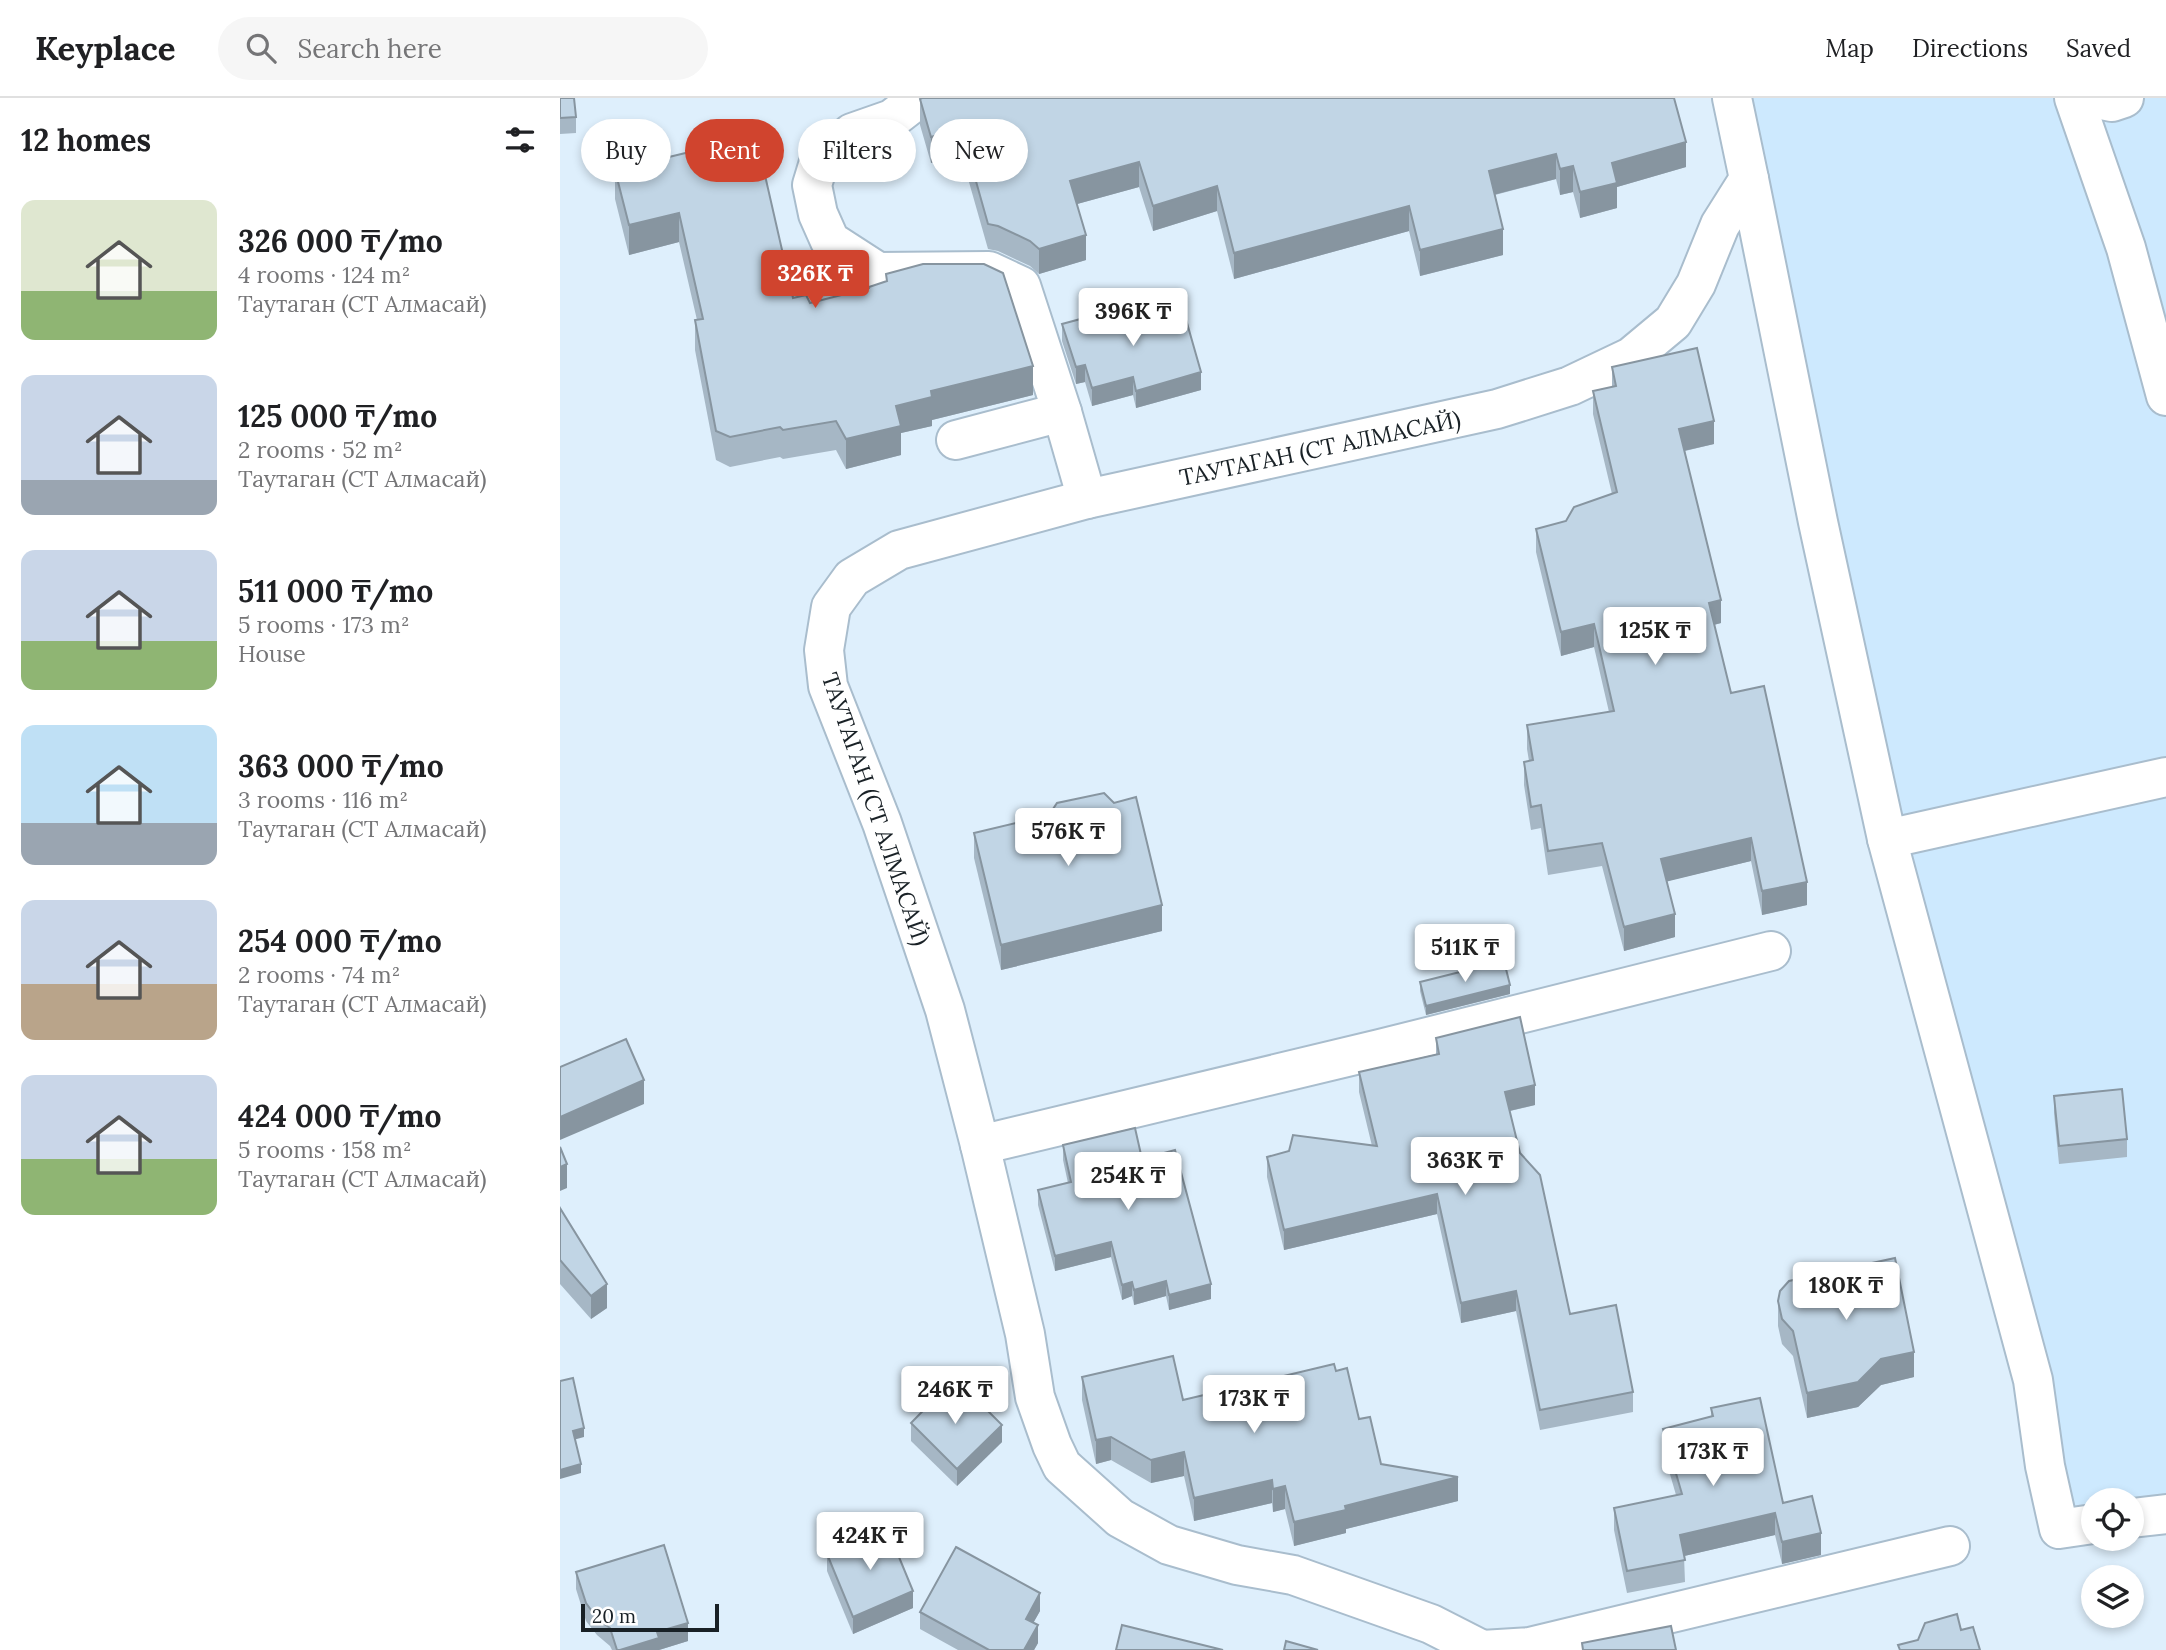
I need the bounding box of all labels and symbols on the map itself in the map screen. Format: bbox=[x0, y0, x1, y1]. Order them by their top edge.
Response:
pin: 326K ₸ bbox=[758, 250, 872, 310]
pin: 396K ₸ bbox=[1076, 288, 1190, 348]
street label: ТАУТАГАН (СТ АЛМАСАЙ) bbox=[1177, 404, 1463, 493]
pin: 125K ₸ bbox=[1598, 608, 1712, 667]
street label: ТАУТАГАН (СТ АЛМАСАЙ) bbox=[815, 669, 936, 950]
pin: 576K ₸ bbox=[1011, 808, 1125, 868]
pin: 511K ₸ bbox=[1408, 924, 1522, 984]
pin: 363K ₸ bbox=[1408, 1138, 1522, 1197]
pin: 254K ₸ bbox=[1071, 1152, 1185, 1212]
pin: 180K ₸ bbox=[1789, 1262, 1903, 1322]
pin: 246K ₸ bbox=[898, 1366, 1012, 1426]
pin: 173K ₸ bbox=[1197, 1376, 1311, 1435]
pin: 173K ₸ bbox=[1656, 1428, 1770, 1488]
pin: 424K ₸ bbox=[813, 1512, 927, 1572]
scale bar bbox=[581, 1601, 719, 1633]

